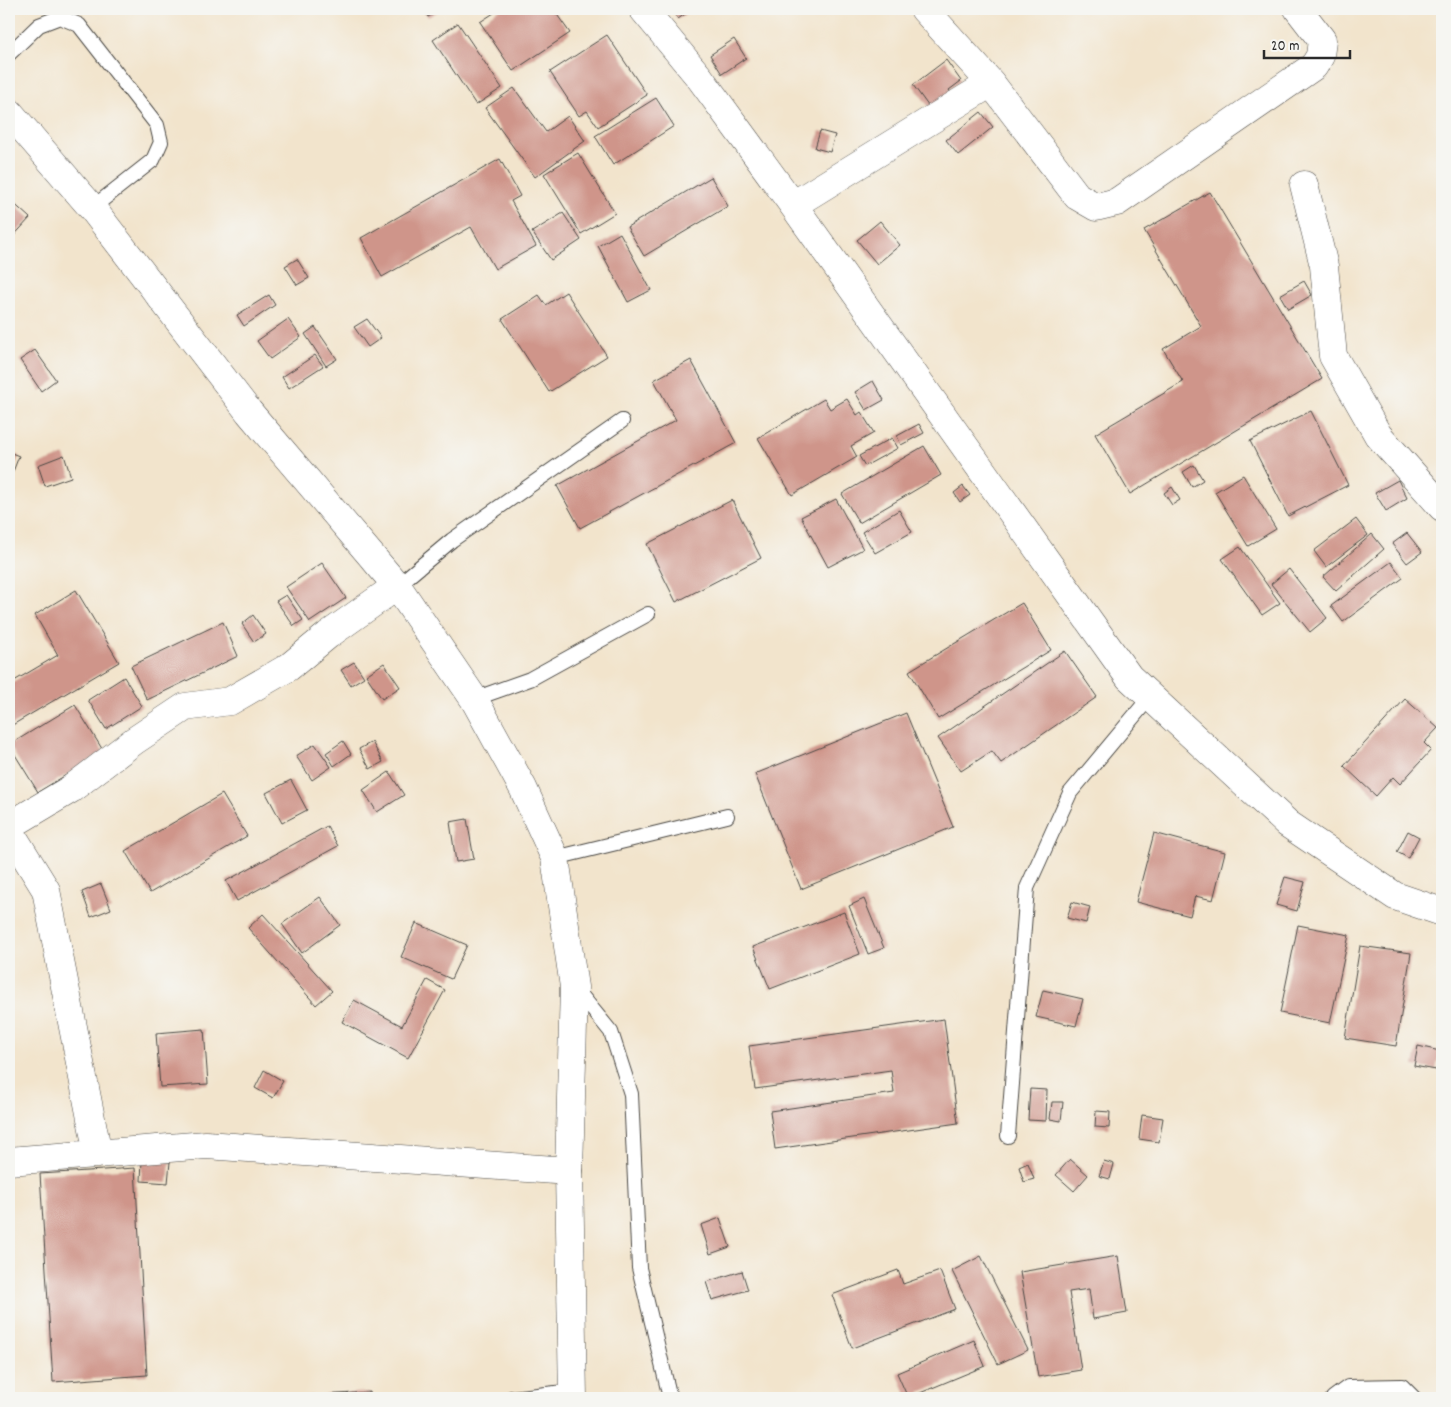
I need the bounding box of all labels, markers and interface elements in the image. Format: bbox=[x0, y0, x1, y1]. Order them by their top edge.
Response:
scale bar bbox=[1264, 28, 1350, 60]
text: 20 m bbox=[1271, 36, 1299, 58]

